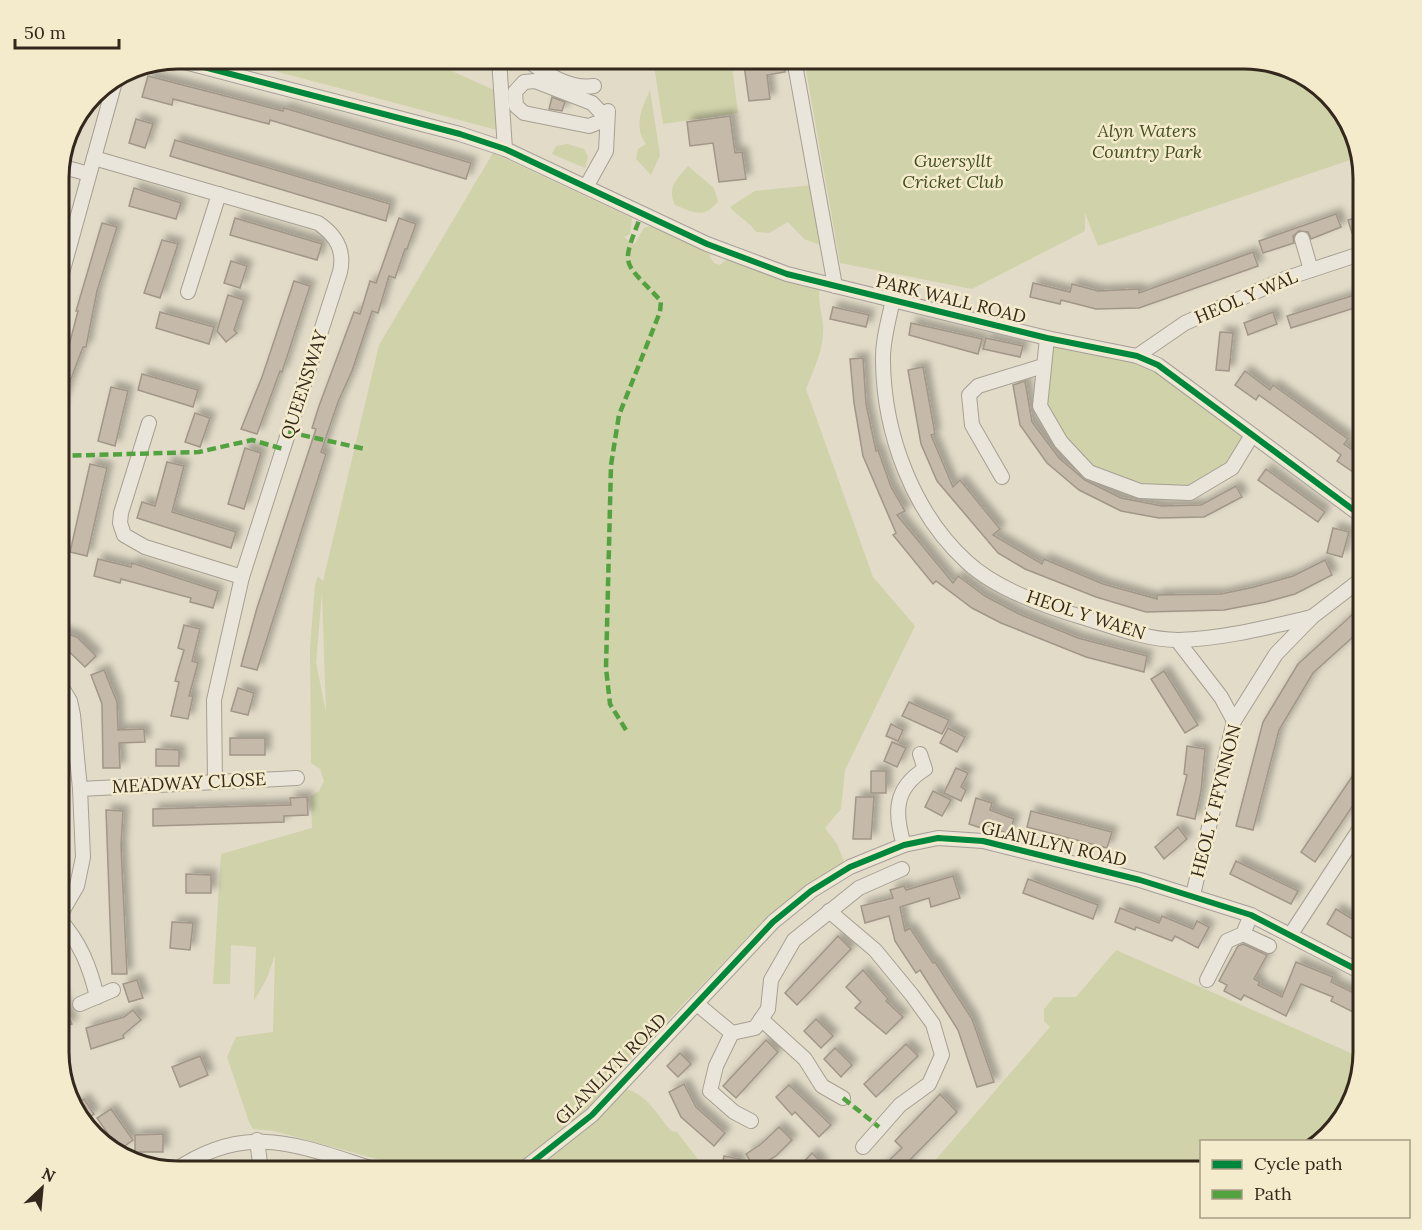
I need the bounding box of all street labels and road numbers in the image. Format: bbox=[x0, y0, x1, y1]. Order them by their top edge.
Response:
street label: HEOL Y WAL bbox=[1191, 264, 1301, 329]
street label: PARK WALL ROAD bbox=[874, 269, 1029, 328]
street label: QUEENSWAY bbox=[275, 327, 332, 442]
street label: HEOL Y WAEN bbox=[1024, 584, 1149, 645]
street label: HEOL Y FFYNNON bbox=[1185, 722, 1246, 880]
street label: MEADWAY CLOSE bbox=[111, 767, 267, 798]
street label: GLANLLYN ROAD bbox=[979, 816, 1129, 871]
street label: GLANLLYN ROAD bbox=[550, 1008, 671, 1129]

